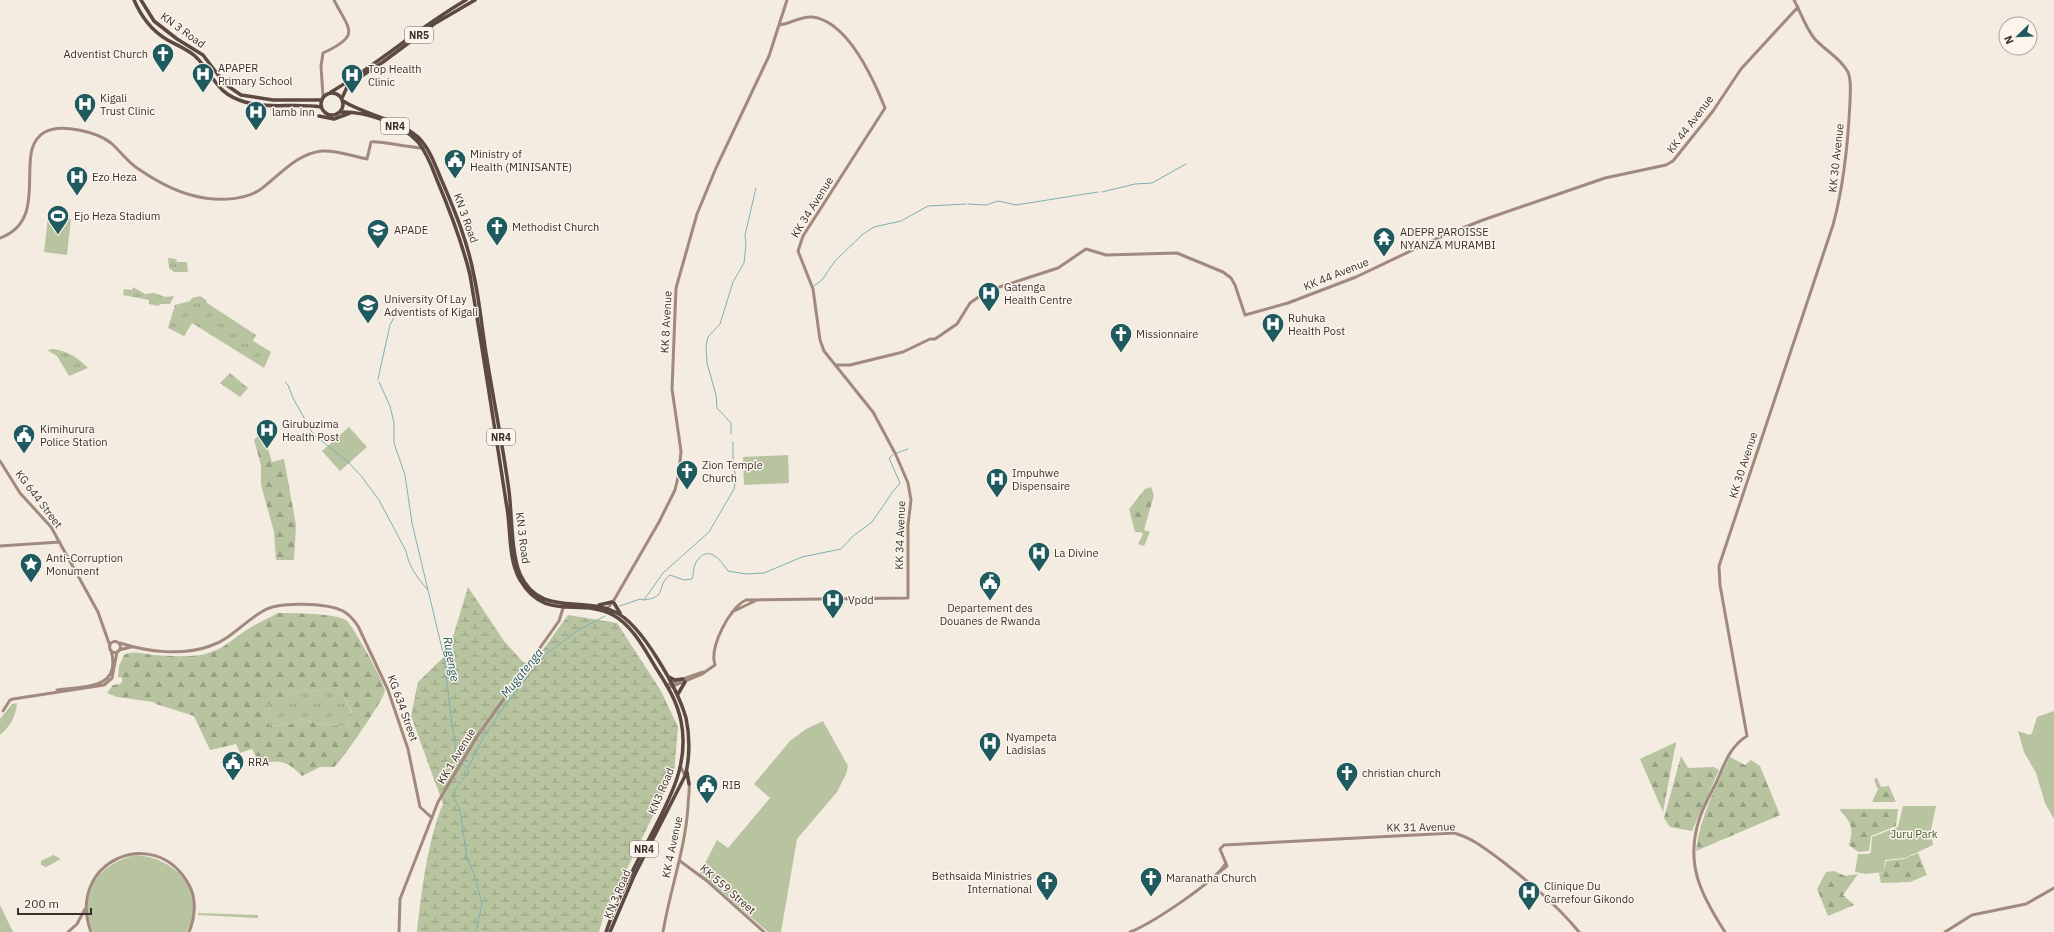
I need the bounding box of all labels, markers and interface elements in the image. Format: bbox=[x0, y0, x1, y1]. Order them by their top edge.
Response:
street label: KN 3 Road bbox=[158, 9, 208, 51]
north arrow bbox=[1998, 16, 2038, 56]
road number: NR5 bbox=[405, 27, 433, 43]
text: N bbox=[2001, 33, 2017, 46]
church icon: Adventist Church bbox=[150, 41, 176, 74]
place label: Adventist Church bbox=[64, 47, 148, 61]
hospital icon: APAPER Primary School bbox=[190, 61, 216, 94]
place label: APAPER Primary School bbox=[218, 61, 293, 88]
hospital icon: Top Health Clinic bbox=[339, 62, 365, 95]
place label: Top Health Clinic bbox=[368, 62, 421, 89]
hospital icon: Kigali Trust Clinic bbox=[72, 91, 98, 124]
place label: Kigali Trust Clinic bbox=[100, 91, 155, 118]
street label: KK 44 Avenue bbox=[1664, 92, 1716, 156]
hospital icon: lamb inn bbox=[243, 99, 269, 132]
place label: lamb inn bbox=[272, 105, 315, 119]
road number: NR4 bbox=[381, 118, 409, 134]
street label: KK 30 Avenue bbox=[1825, 123, 1847, 193]
public building icon: Ministry of Health (MINISANTE) bbox=[442, 147, 468, 180]
place label: Ministry of Health (MINISANTE) bbox=[470, 147, 572, 174]
hospital icon: Ezo Heza bbox=[64, 164, 90, 197]
place label: Ezo Heza bbox=[92, 170, 137, 184]
street label: KK 34 Avenue bbox=[788, 174, 836, 240]
street label: KN 3 Road bbox=[451, 191, 481, 245]
sports icon: Ejo Heza Stadium bbox=[45, 203, 71, 236]
place label: Ejo Heza Stadium bbox=[74, 209, 160, 223]
church icon: Methodist Church bbox=[484, 214, 510, 247]
school or university icon: APADE bbox=[365, 217, 391, 250]
place label: Methodist Church bbox=[512, 220, 599, 234]
place label: APADE bbox=[394, 223, 428, 237]
temple icon: ADEPR PAROISSE NYANZA MURAMBI bbox=[1371, 225, 1397, 258]
place label: ADEPR PAROISSE NYANZA MURAMBI bbox=[1400, 225, 1496, 252]
street label: KK 44 Avenue bbox=[1301, 255, 1371, 293]
hospital icon: Gatenga Health Centre bbox=[976, 280, 1002, 313]
place label: Gatenga Health Centre bbox=[1004, 280, 1072, 307]
street label: KK 8 Avenue bbox=[657, 290, 675, 354]
school or university icon: University Of Lay Adventists of Kigali bbox=[355, 292, 381, 325]
place label: University Of Lay Adventists of Kigali bbox=[384, 292, 478, 319]
hospital icon: Ruhuka Health Post bbox=[1260, 311, 1286, 344]
place label: Ruhuka Health Post bbox=[1288, 311, 1345, 338]
church icon: Missionnaire bbox=[1108, 321, 1134, 354]
place label: Missionnaire bbox=[1136, 327, 1198, 341]
hospital icon: Girubuzima Health Post bbox=[254, 417, 280, 450]
place label: Girubuzima Health Post bbox=[282, 417, 339, 444]
public building icon: Kimihurura Police Station bbox=[11, 422, 37, 455]
place label: Kimihurura Police Station bbox=[40, 422, 108, 449]
road number: NR4 bbox=[487, 429, 515, 445]
street label: KK 30 Avenue bbox=[1726, 430, 1760, 500]
church icon: Zion Temple Church bbox=[674, 458, 700, 491]
place label: Zion Temple Church bbox=[702, 458, 763, 485]
hospital icon: Impuhwe Dispensaire bbox=[984, 466, 1010, 499]
place label: Impuhwe Dispensaire bbox=[1012, 466, 1070, 493]
street label: KG 644 Street bbox=[12, 467, 66, 531]
street label: KK 34 Avenue bbox=[892, 500, 908, 570]
street label: KN 3 Road bbox=[513, 511, 533, 565]
hospital icon: La Divine bbox=[1026, 540, 1052, 573]
place label: La Divine bbox=[1054, 546, 1099, 560]
place icon: Anti-Corruption Monument bbox=[18, 551, 44, 584]
place label: Anti-Corruption Monument bbox=[46, 551, 123, 578]
public building icon: Departement des Douanes de Rwanda bbox=[977, 569, 1003, 602]
hospital icon: Vpdd bbox=[820, 587, 846, 620]
place label: Vpdd bbox=[848, 593, 874, 607]
place label: Departement des Douanes de Rwanda bbox=[940, 601, 1040, 628]
water label: Rugenge bbox=[440, 635, 463, 682]
water label: Mugatenga bbox=[497, 645, 546, 700]
street label: KG 634 Street bbox=[385, 673, 422, 743]
street label: KK 1 Avenue bbox=[434, 726, 478, 786]
hospital icon: Nyampeta Ladislas bbox=[977, 730, 1003, 763]
place label: Nyampeta Ladislas bbox=[1006, 730, 1057, 757]
public building icon: RRA bbox=[220, 749, 246, 782]
place label: RRA bbox=[248, 755, 269, 769]
church icon: christian church bbox=[1334, 760, 1360, 793]
street label: KN3 Road bbox=[645, 766, 677, 816]
place label: christian church bbox=[1362, 766, 1441, 780]
public building icon: RIB bbox=[694, 772, 720, 805]
place label: RIB bbox=[722, 778, 741, 792]
street label: KK 4 Avenue bbox=[659, 815, 685, 879]
street label: KK 31 Avenue bbox=[1386, 819, 1456, 835]
park label: Juru Park bbox=[1890, 827, 1938, 841]
road number: NR4 bbox=[630, 841, 658, 857]
street label: KK 559 Street bbox=[697, 861, 759, 917]
church icon: Maranatha Church bbox=[1138, 865, 1164, 898]
street label: KN 3 Road bbox=[600, 867, 634, 921]
place label: Bethsaida Ministries International bbox=[932, 869, 1032, 896]
church icon: Bethsaida Ministries International bbox=[1034, 869, 1060, 902]
place label: Maranatha Church bbox=[1166, 871, 1256, 885]
hospital icon: Clinique Du Carrefour Gikondo bbox=[1516, 879, 1542, 912]
place label: Clinique Du Carrefour Gikondo bbox=[1544, 879, 1634, 906]
scale bar bbox=[18, 890, 91, 916]
text: 200 m bbox=[24, 896, 59, 911]

